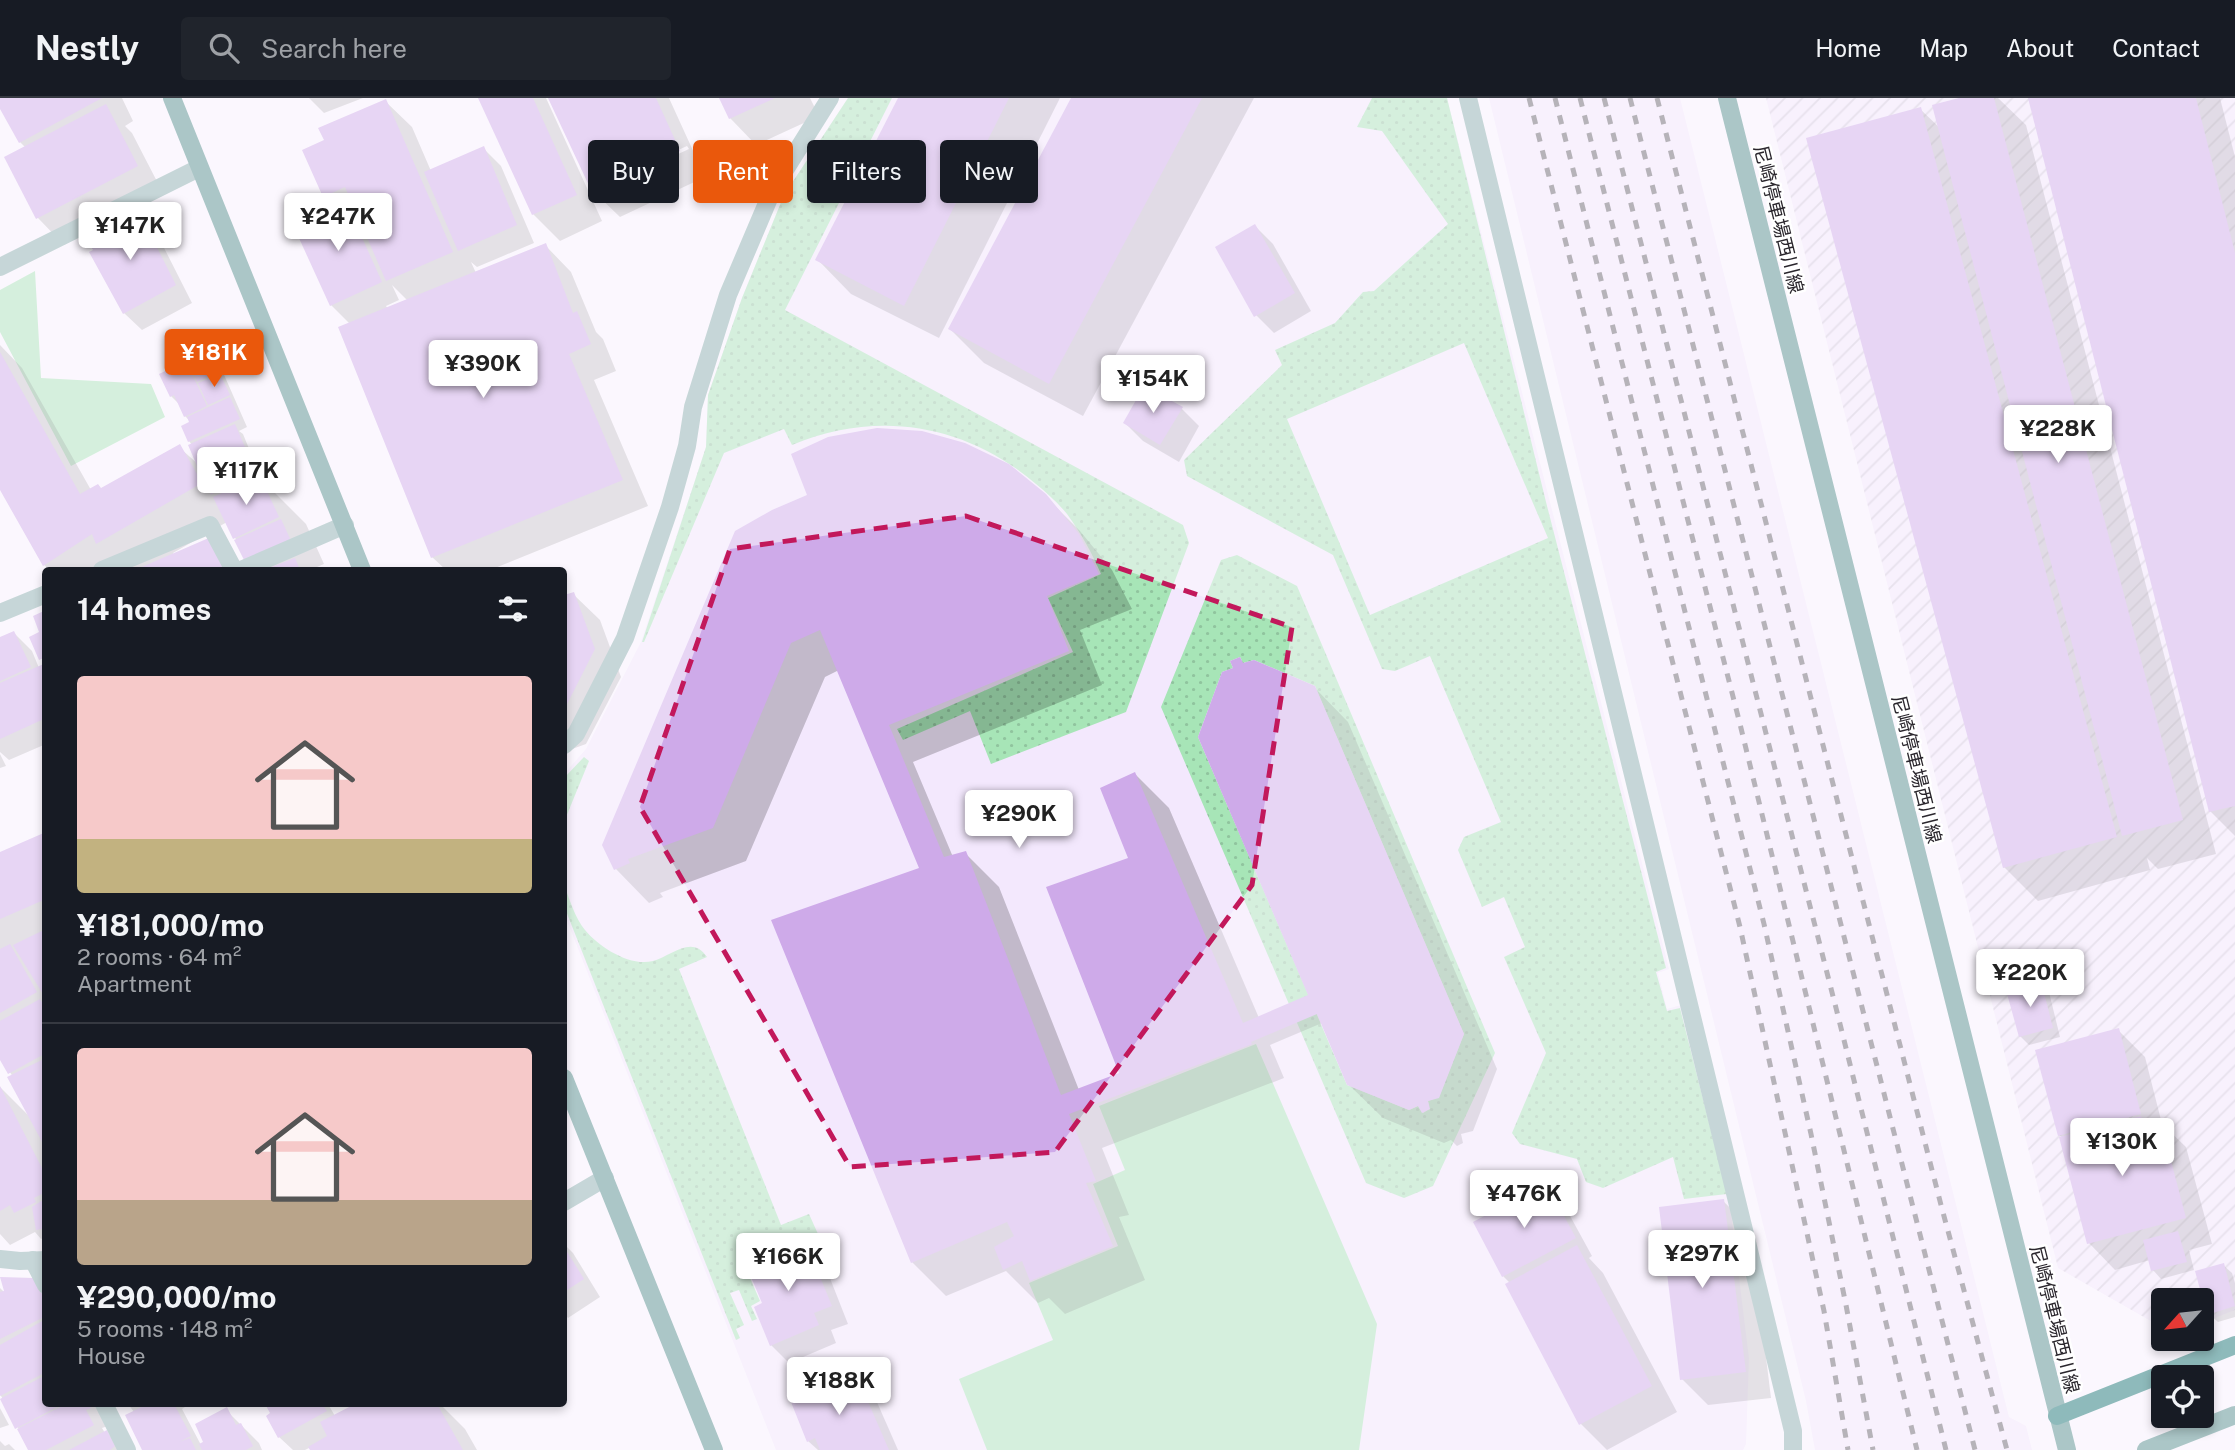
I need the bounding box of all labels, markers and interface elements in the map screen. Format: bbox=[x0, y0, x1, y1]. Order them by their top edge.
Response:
search box bbox=[181, 17, 671, 80]
text: Nestly bbox=[35, 29, 139, 67]
icon: search bbox=[205, 29, 243, 67]
text: Search here bbox=[261, 33, 407, 64]
text: Home bbox=[1815, 34, 1881, 62]
text: Map bbox=[1919, 34, 1968, 62]
text: About bbox=[2006, 34, 2074, 62]
text: Contact bbox=[2112, 34, 2200, 62]
chip: Buy bbox=[588, 140, 679, 203]
chip: Rent bbox=[693, 140, 793, 203]
chip: Filters bbox=[807, 140, 926, 203]
chip: New bbox=[940, 140, 1038, 203]
street label: 尼崎停車場西川線 bbox=[1750, 143, 1808, 295]
pin: ¥247K bbox=[289, 194, 387, 253]
pin: ¥147K bbox=[81, 202, 179, 262]
text: ¥247K bbox=[300, 202, 376, 229]
text: ¥147K bbox=[95, 211, 165, 238]
pin: ¥181K bbox=[165, 330, 263, 389]
text: ¥181K bbox=[181, 338, 247, 365]
pin: ¥390K bbox=[434, 341, 532, 400]
text: ¥390K bbox=[445, 349, 521, 376]
pin: ¥154K bbox=[1104, 356, 1202, 415]
text: ¥154K bbox=[1117, 364, 1189, 391]
pin: ¥228K bbox=[2009, 406, 2107, 465]
text: ¥228K bbox=[2020, 414, 2096, 441]
pin: ¥117K bbox=[197, 448, 295, 507]
text: ¥117K bbox=[213, 456, 279, 483]
icon: filters bbox=[494, 590, 532, 628]
text: 14 homes bbox=[77, 591, 211, 627]
street label: 尼崎停車場西川線 bbox=[1888, 693, 1946, 845]
icon: home bbox=[242, 722, 368, 848]
pin: ¥290K bbox=[970, 790, 1068, 850]
text: ¥290K bbox=[981, 799, 1057, 826]
text: ¥181,000/mo bbox=[77, 907, 264, 943]
text: 2 rooms · 64 m² bbox=[77, 943, 241, 970]
pin: ¥220K bbox=[1981, 950, 2079, 1009]
text: ¥220K bbox=[1992, 958, 2068, 985]
text: Apartment bbox=[77, 970, 192, 997]
icon: home bbox=[242, 1094, 368, 1220]
pin: ¥130K bbox=[2073, 1118, 2171, 1178]
text: ¥130K bbox=[2086, 1127, 2158, 1154]
pin: ¥476K bbox=[1475, 1170, 1573, 1230]
text: ¥476K bbox=[1486, 1179, 1562, 1206]
pin: ¥297K bbox=[1653, 1230, 1751, 1290]
pin: ¥166K bbox=[739, 1234, 837, 1293]
text: ¥297K bbox=[1664, 1239, 1740, 1266]
text: ¥166K bbox=[752, 1242, 824, 1269]
street label: 尼崎停車場西川線 bbox=[2026, 1243, 2084, 1395]
text: ¥290,000/mo bbox=[77, 1279, 277, 1315]
north arrow bbox=[2151, 1288, 2214, 1351]
map controls bbox=[2151, 1288, 2214, 1428]
text: 5 rooms · 148 m² bbox=[77, 1315, 252, 1342]
text: House bbox=[77, 1342, 145, 1369]
pin: ¥188K bbox=[790, 1358, 888, 1417]
button: locate bbox=[2151, 1365, 2214, 1428]
text: ¥188K bbox=[803, 1366, 875, 1393]

